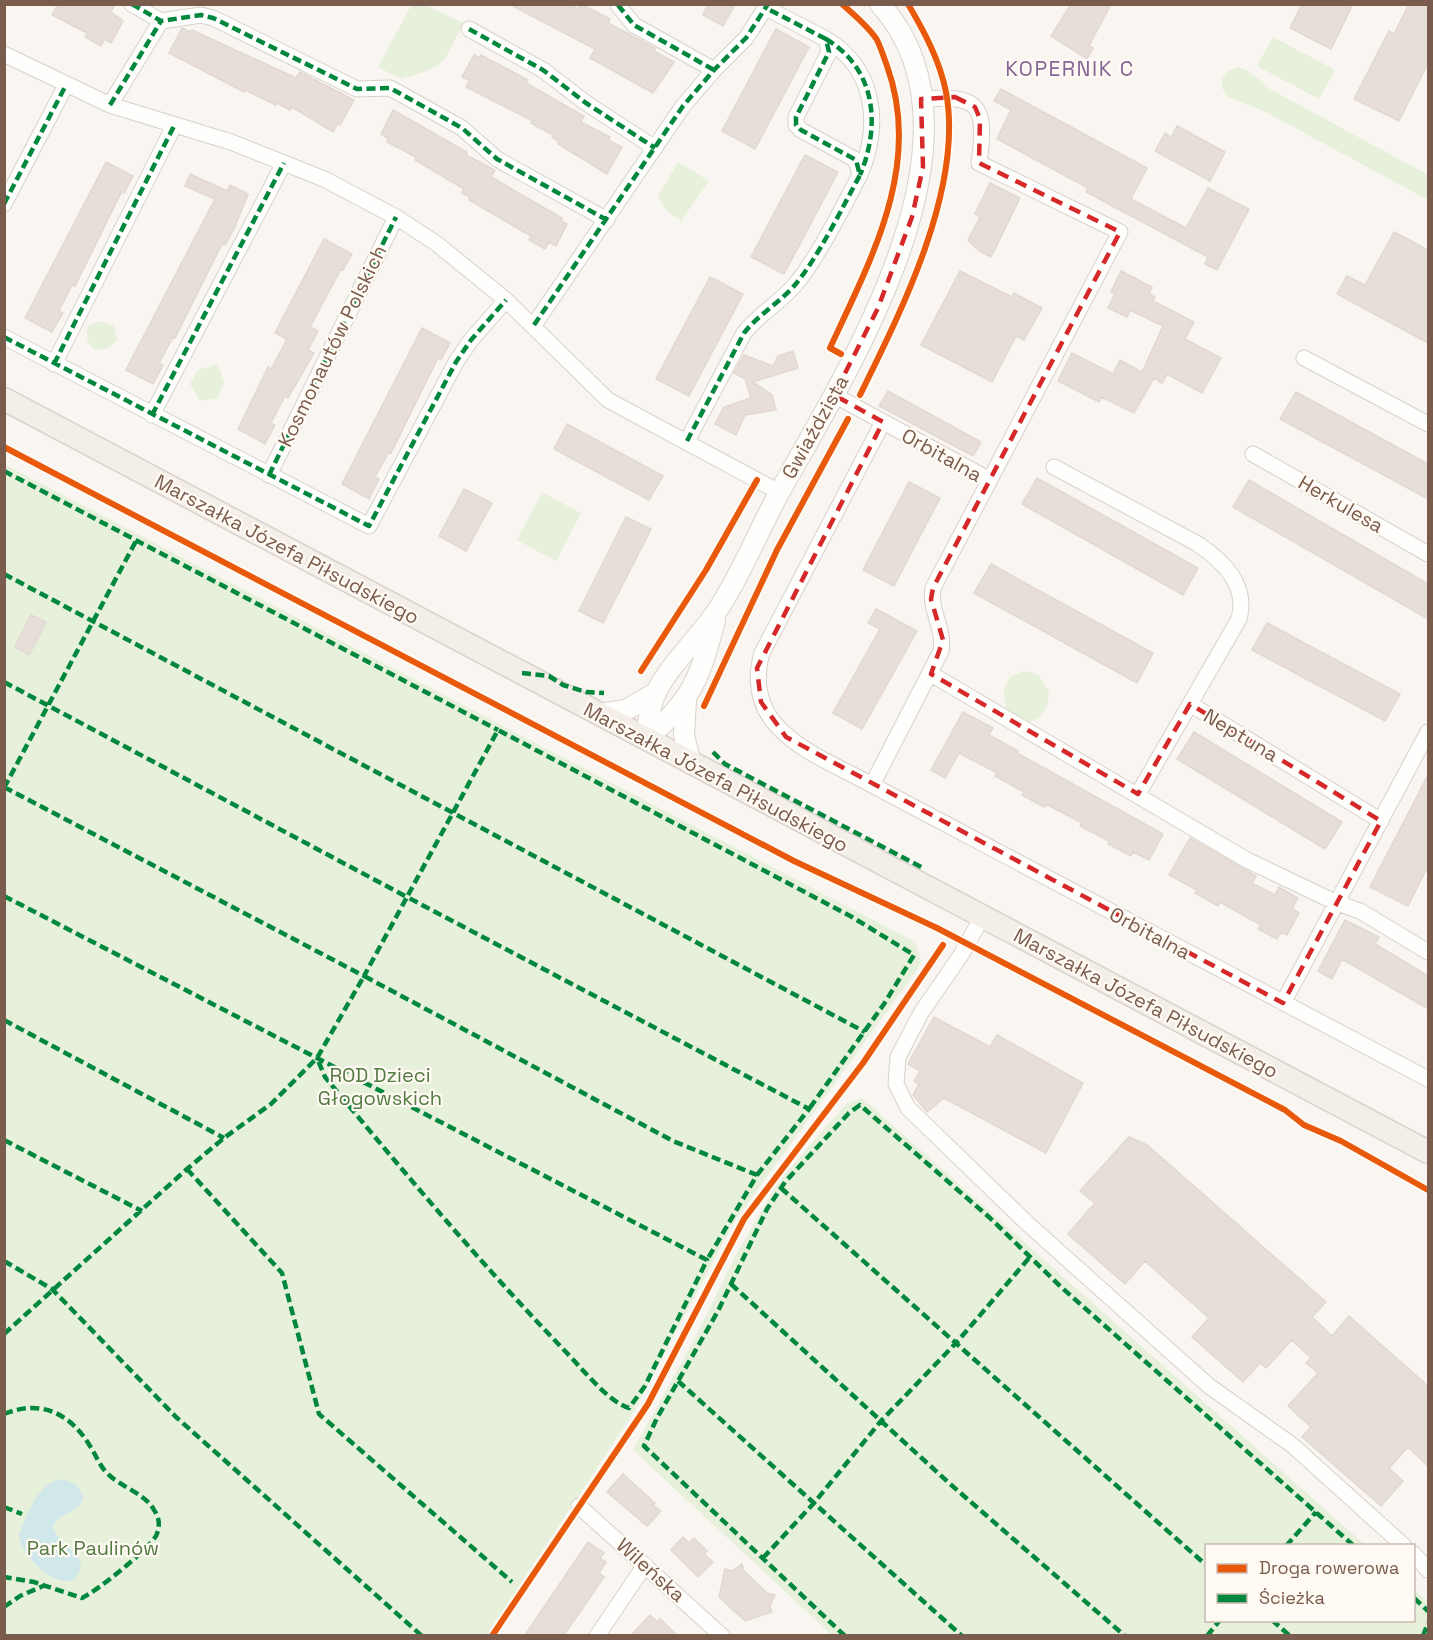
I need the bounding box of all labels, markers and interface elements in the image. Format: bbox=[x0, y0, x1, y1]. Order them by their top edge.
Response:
district label: KOPERNIK C bbox=[1005, 55, 1135, 82]
street label: Kosmonautów Polskich bbox=[272, 241, 392, 451]
street label: Gwiaździsta bbox=[776, 370, 854, 484]
street label: Orbitalna bbox=[897, 422, 987, 488]
street label: Marszałka Józefa Piłsudskiego bbox=[150, 468, 424, 630]
street label: Herkulesa bbox=[1294, 469, 1388, 539]
street label: Marszałka Józefa Piłsudskiego bbox=[579, 696, 853, 858]
street label: Neptuna bbox=[1199, 703, 1283, 767]
street label: Orbitalna bbox=[1105, 901, 1195, 965]
street label: Marszałka Józefa Piłsudskiego bbox=[1009, 922, 1283, 1084]
park label: ROD Dzieci Głogowskich bbox=[318, 1062, 442, 1111]
street label: Wileńska bbox=[611, 1532, 691, 1608]
park label: Park Paulinów bbox=[27, 1535, 159, 1561]
legend bbox=[1205, 1544, 1415, 1622]
text: Droga rowerowa bbox=[1259, 1556, 1399, 1579]
text: Ścieżka bbox=[1259, 1586, 1325, 1609]

